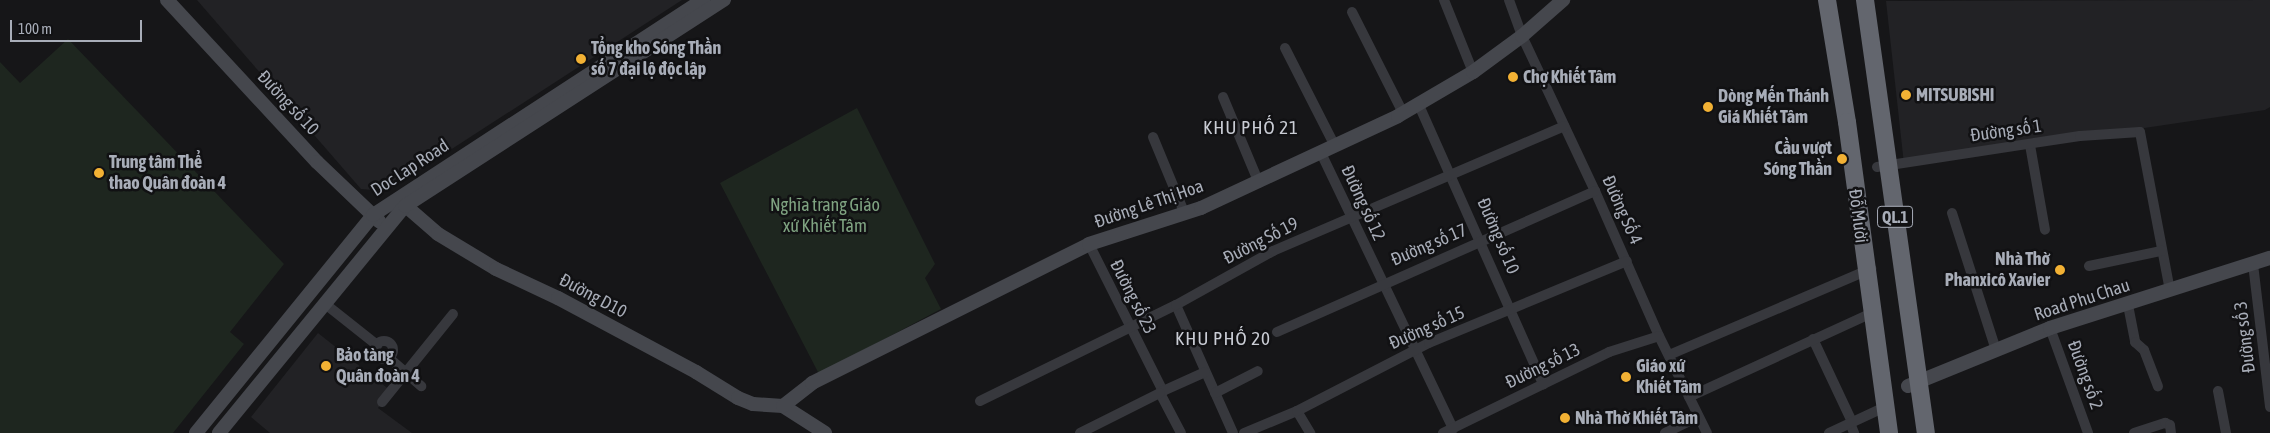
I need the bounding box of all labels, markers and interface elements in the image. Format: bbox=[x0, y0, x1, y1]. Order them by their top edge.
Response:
scale bar bbox=[12, 10, 145, 42]
text: 100 m bbox=[18, 20, 52, 37]
place label: Tổng kho Sóng Thần số 7 đại lộ độc lập bbox=[591, 38, 721, 80]
marker: Tổng kho Sóng Thần số 7 đại lộ độc lập bbox=[575, 53, 587, 65]
street label: Đường số 10 bbox=[253, 66, 323, 140]
place label: Chợ Khiết Tâm bbox=[1523, 66, 1616, 88]
marker: Chợ Khiết Tâm bbox=[1507, 71, 1519, 83]
place label: MITSUBISHI bbox=[1916, 84, 1994, 106]
place label: Dòng Mến Thánh Giá Khiết Tâm bbox=[1718, 86, 1829, 128]
marker: MITSUBISHI bbox=[1900, 89, 1912, 101]
marker: Dòng Mến Thánh Giá Khiết Tâm bbox=[1702, 101, 1714, 113]
street label: Đường số 1 bbox=[1969, 115, 2043, 147]
district label: KHU PHỐ 21 bbox=[1202, 117, 1300, 139]
street label: Doc Lap Road bbox=[367, 135, 453, 201]
place label: Cầu vượt Sóng Thần bbox=[1764, 138, 1832, 180]
place label: Trung tâm Thể thao Quân đoàn 4 bbox=[109, 152, 226, 194]
marker: Cầu vượt Sóng Thần bbox=[1836, 153, 1848, 165]
street label: Đường số 12 bbox=[1336, 162, 1390, 244]
marker: Trung tâm Thể thao Quân đoàn 4 bbox=[93, 167, 105, 179]
street label: Đường Số 4 bbox=[1597, 172, 1647, 248]
street label: Đường Lê Thị Hoa bbox=[1092, 175, 1206, 233]
street label: Đỗ Mười bbox=[1844, 188, 1872, 244]
park label: Nghĩa trang Giáo xứ Khiết Tâm bbox=[770, 195, 880, 238]
street label: Đường số 10 bbox=[1472, 195, 1524, 277]
road number: QL.1 bbox=[1876, 203, 1914, 230]
street label: Đường Số 19 bbox=[1220, 213, 1302, 269]
street label: Đường số 17 bbox=[1388, 219, 1470, 271]
place label: Nhà Thờ Phanxicô Xavier bbox=[1945, 249, 2050, 292]
street label: Đường số 23 bbox=[1105, 256, 1161, 338]
marker: Nhà Thờ Phanxicô Xavier bbox=[2054, 264, 2066, 276]
street label: Đường D10 bbox=[556, 269, 630, 323]
street label: Road Phu Chau bbox=[2031, 274, 2133, 326]
street label: Đường số 3 bbox=[2230, 300, 2260, 374]
street label: Đường số 15 bbox=[1386, 302, 1468, 354]
district label: KHU PHỐ 20 bbox=[1174, 328, 1272, 350]
street label: Đường số 2 bbox=[2063, 338, 2107, 412]
street label: Đường số 13 bbox=[1502, 339, 1584, 393]
place label: Bảo tàng Quân đoàn 4 bbox=[336, 345, 420, 388]
place label: Giáo xứ Khiết Tâm bbox=[1636, 356, 1701, 398]
marker: Bảo tàng Quân đoàn 4 bbox=[320, 360, 332, 372]
marker: Giáo xứ Khiết Tâm bbox=[1620, 371, 1632, 383]
place label: Nhà Thờ Khiết Tâm bbox=[1575, 407, 1698, 429]
marker: Nhà Thờ Khiết Tâm bbox=[1559, 412, 1571, 424]

